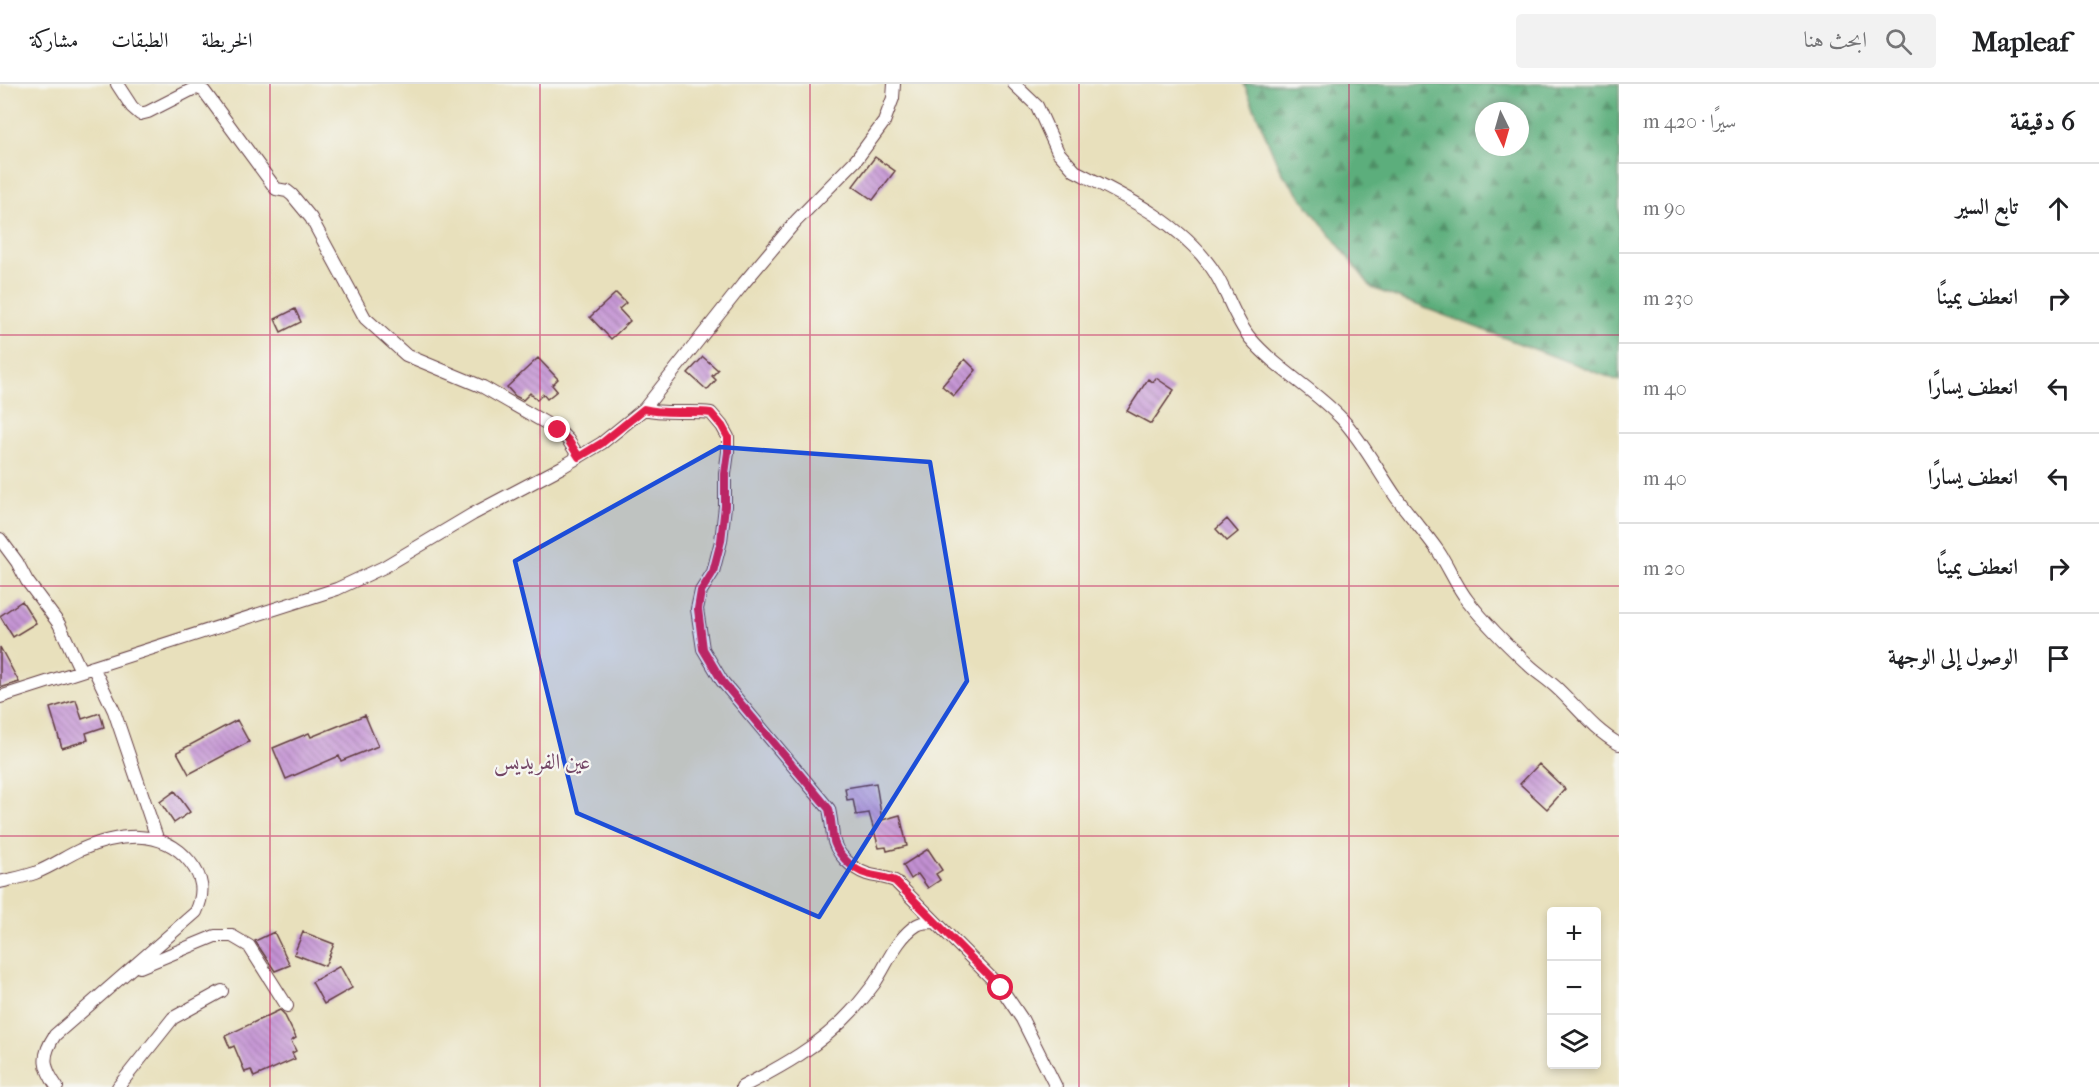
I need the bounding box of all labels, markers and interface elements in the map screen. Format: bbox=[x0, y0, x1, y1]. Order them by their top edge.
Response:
search box bbox=[1516, 14, 1936, 68]
icon: search bbox=[1882, 25, 1915, 58]
text: Mapleaf bbox=[1972, 25, 2069, 58]
text: ابحث هنا bbox=[1804, 27, 1867, 53]
text: مشاركة bbox=[30, 28, 78, 52]
text: الطبقات bbox=[111, 28, 168, 52]
text: الخريطة bbox=[201, 28, 253, 52]
north arrow bbox=[1475, 102, 1529, 156]
text: 6 دقيقة bbox=[2010, 106, 2075, 137]
text: سيرًا · 420 m bbox=[1643, 110, 1736, 133]
icon: ahead bbox=[2042, 192, 2075, 225]
text: تابع السير bbox=[1956, 194, 2018, 220]
text: 90 m bbox=[1643, 197, 1685, 220]
icon: right bbox=[2042, 282, 2075, 315]
text: انعطف يمينًا bbox=[1937, 284, 2018, 310]
text: 230 m bbox=[1643, 287, 1693, 310]
icon: left bbox=[2042, 372, 2075, 405]
text: انعطف يسارًا bbox=[1928, 374, 2018, 400]
text: 40 m bbox=[1643, 377, 1687, 400]
route end bbox=[544, 416, 570, 442]
icon: left bbox=[2042, 462, 2075, 495]
text: انعطف يسارًا bbox=[1928, 464, 2018, 490]
text: 40 m bbox=[1643, 467, 1687, 490]
icon: right bbox=[2042, 552, 2075, 585]
text: انعطف يمينًا bbox=[1937, 554, 2018, 580]
text: 20 m bbox=[1643, 557, 1685, 580]
icon: arrive bbox=[2042, 642, 2075, 675]
text: الوصول إلى الوجهة bbox=[1888, 644, 2018, 670]
district label: عين الفريديس bbox=[494, 749, 590, 777]
map controls bbox=[1547, 907, 1601, 1069]
button: + bbox=[1547, 907, 1601, 961]
button: − bbox=[1547, 961, 1601, 1015]
route start bbox=[987, 974, 1013, 1000]
button: layers bbox=[1547, 1015, 1601, 1069]

